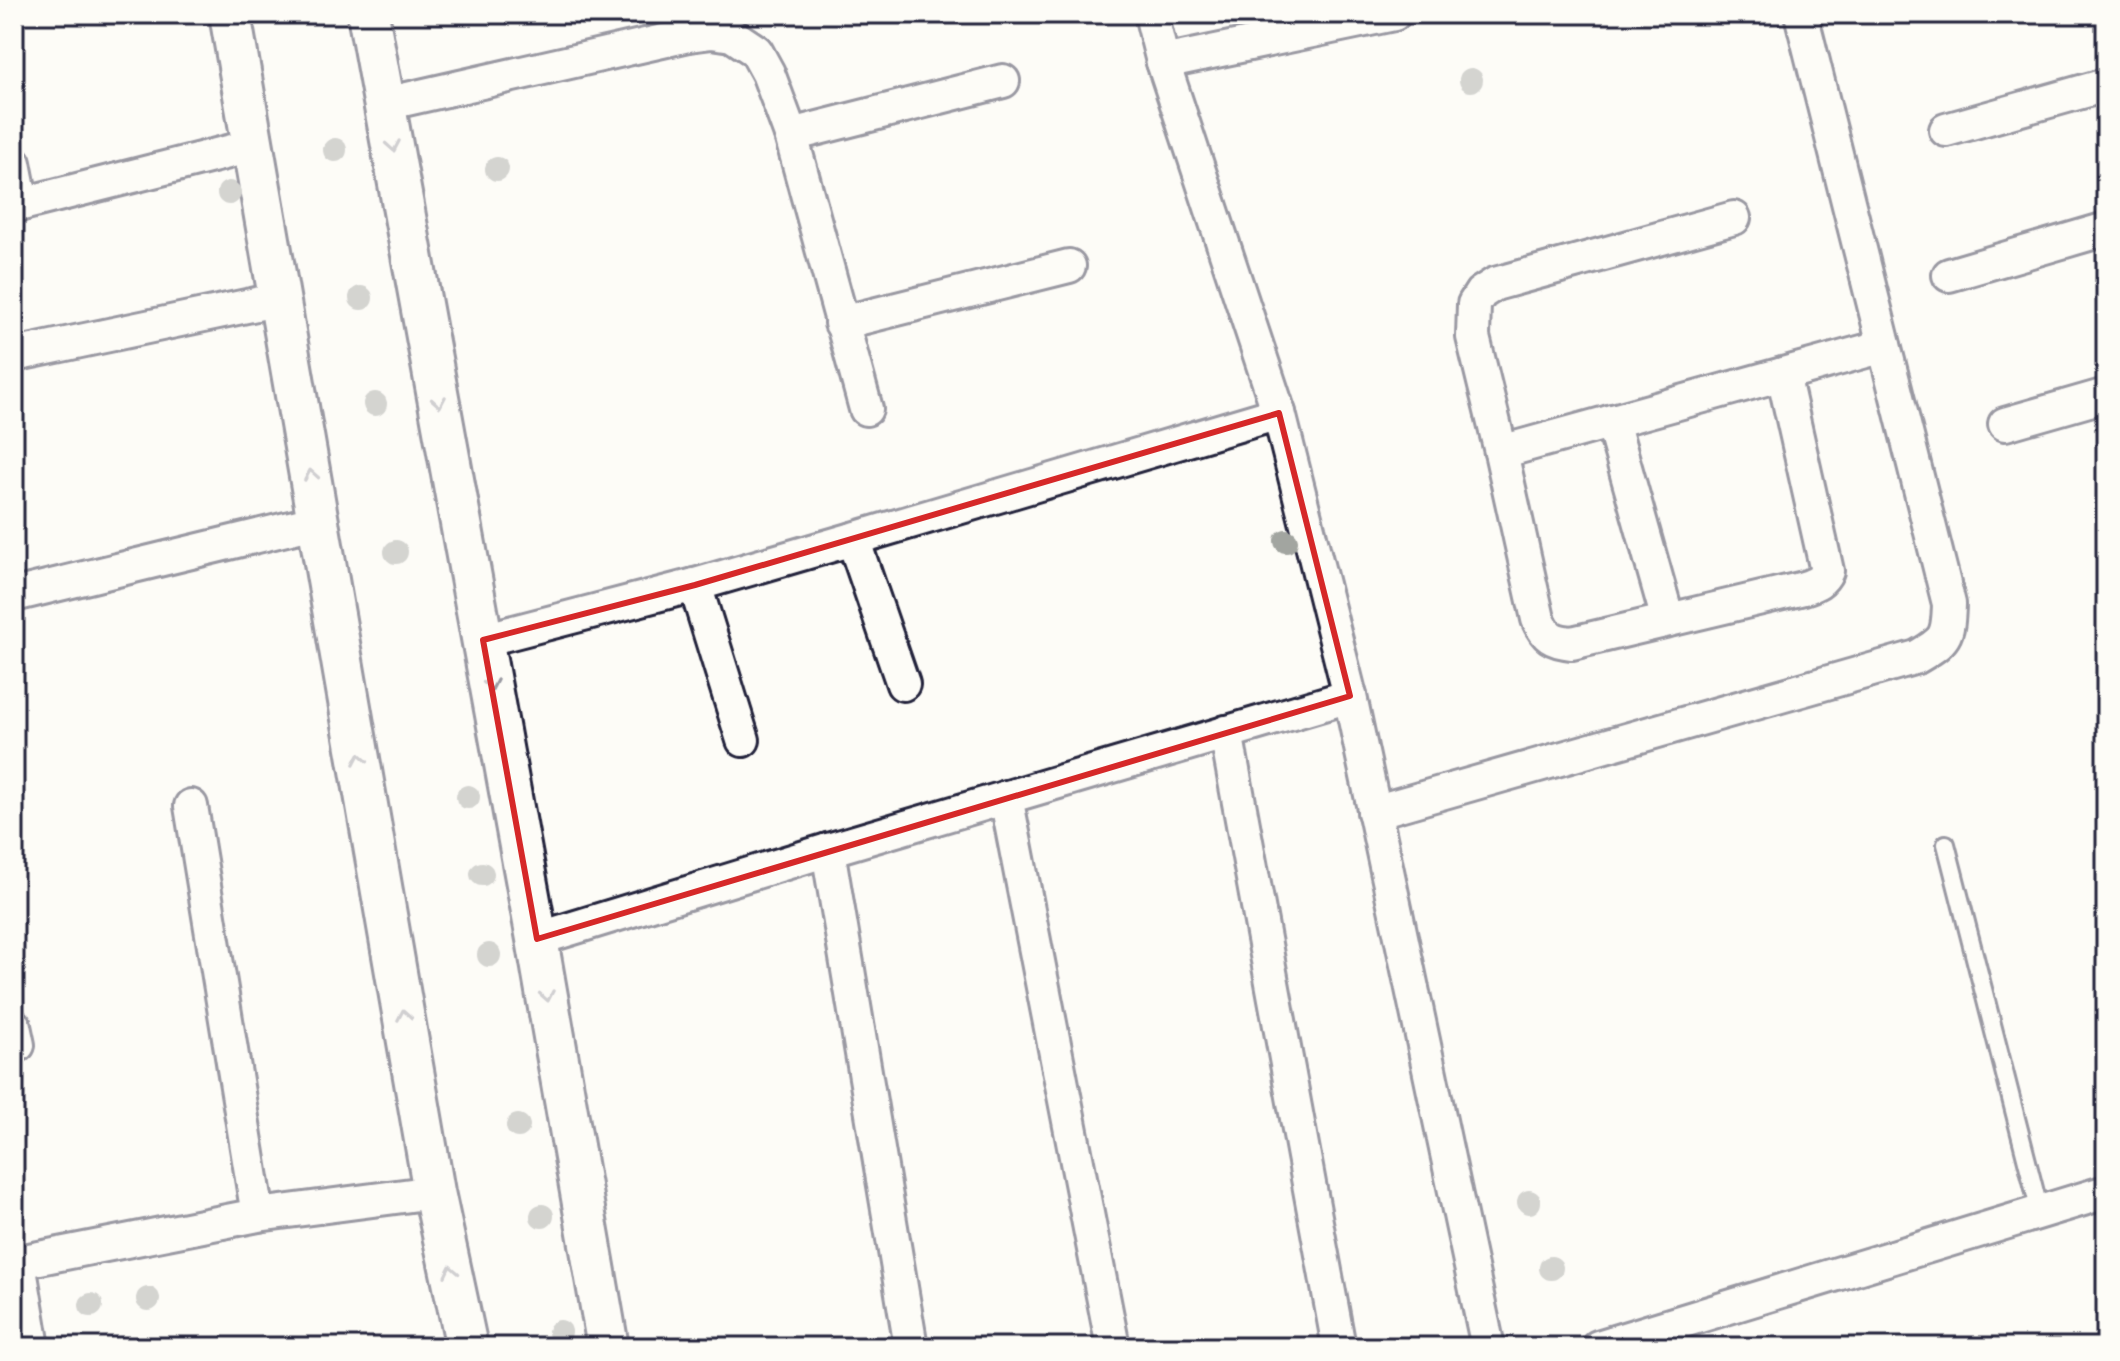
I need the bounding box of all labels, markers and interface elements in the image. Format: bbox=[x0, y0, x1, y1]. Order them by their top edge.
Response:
one-way arrow bbox=[383, 139, 400, 153]
one-way arrow bbox=[430, 395, 447, 408]
one-way arrow bbox=[303, 468, 320, 482]
one-way arrow bbox=[482, 678, 499, 692]
one-way arrow bbox=[352, 752, 369, 766]
one-way arrow bbox=[538, 989, 555, 1003]
one-way arrow bbox=[396, 1008, 413, 1022]
one-way arrow bbox=[443, 1264, 460, 1278]

